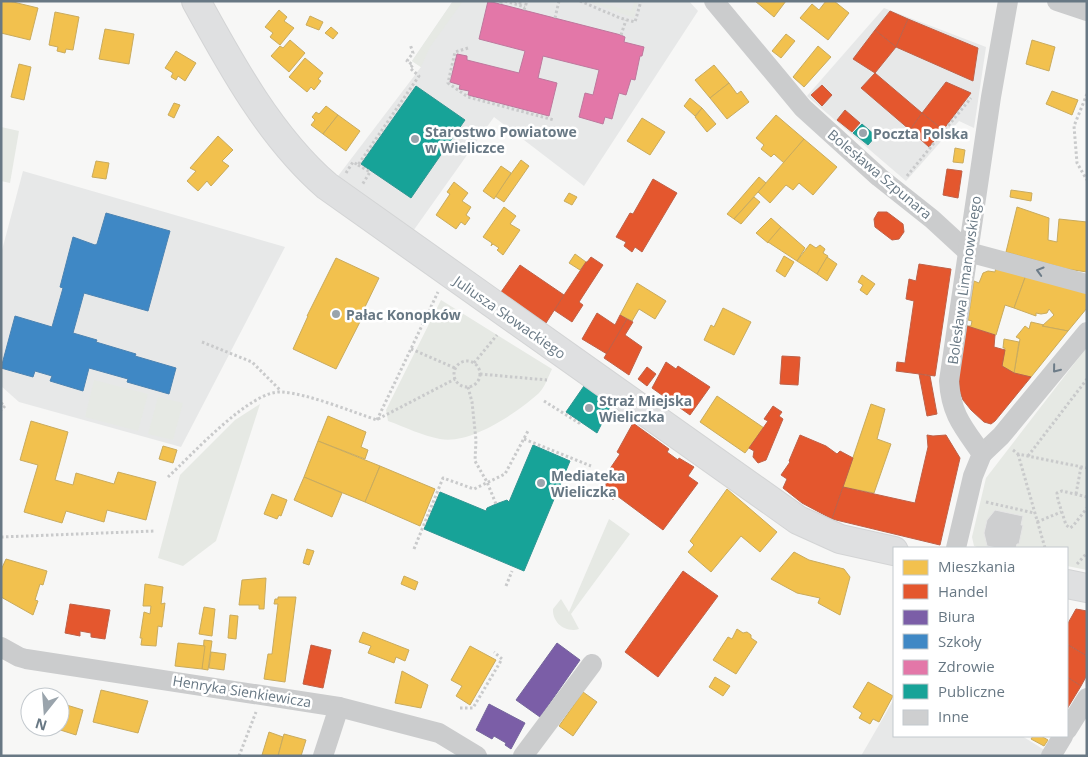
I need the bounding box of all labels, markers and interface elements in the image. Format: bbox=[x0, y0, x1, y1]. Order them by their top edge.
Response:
place label: Starostwo Powiatowe w Wieliczce bbox=[425, 122, 577, 157]
place label: Poczta Polska bbox=[873, 124, 968, 143]
street label: Bolesława Szpunara bbox=[824, 125, 936, 223]
marker: Poczta Polska bbox=[857, 127, 869, 139]
marker: Starostwo Powiatowe w Wieliczce bbox=[409, 133, 421, 145]
street label: Bolesława Limanowskiego bbox=[943, 195, 985, 365]
one-way arrow bbox=[1036, 267, 1044, 277]
street label: Juliusza Słowackiego bbox=[449, 270, 570, 363]
place label: Pałac Konopków bbox=[346, 305, 461, 324]
marker: Pałac Konopków bbox=[330, 308, 342, 320]
one-way arrow bbox=[1052, 364, 1061, 373]
place label: Straż Miejska Wieliczka bbox=[599, 391, 692, 426]
marker: Straż Miejska Wieliczka bbox=[583, 402, 595, 414]
place label: Mediateka Wieliczka bbox=[551, 466, 626, 501]
marker: Mediateka Wieliczka bbox=[535, 477, 547, 489]
legend bbox=[893, 547, 1068, 737]
text: Mieszkania bbox=[938, 556, 1015, 576]
text: Handel bbox=[938, 581, 988, 601]
text: Biura bbox=[938, 606, 975, 626]
text: Szkoły bbox=[938, 631, 982, 651]
text: Zdrowie bbox=[938, 656, 995, 676]
street label: Henryka Sienkiewicza bbox=[171, 671, 313, 711]
text: Publiczne bbox=[938, 681, 1005, 701]
north arrow bbox=[20, 687, 70, 737]
text: Inne bbox=[938, 706, 969, 726]
text: N bbox=[33, 714, 49, 736]

